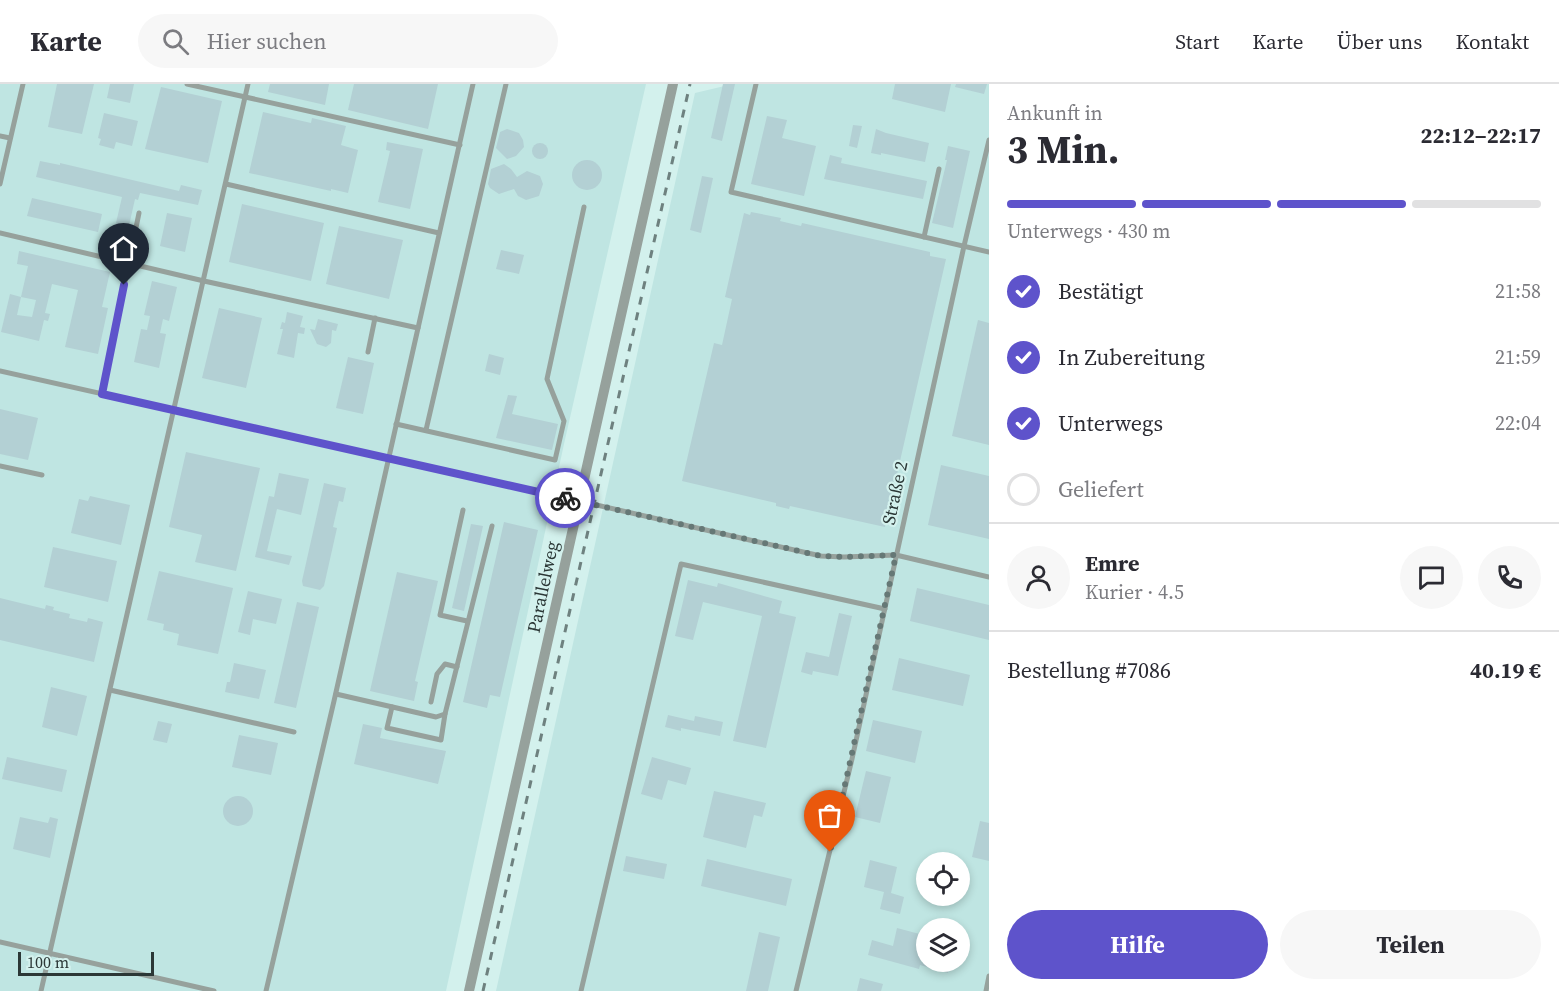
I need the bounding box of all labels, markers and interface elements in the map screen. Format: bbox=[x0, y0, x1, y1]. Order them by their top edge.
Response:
search box bbox=[138, 14, 558, 68]
text: Karte bbox=[30, 22, 102, 60]
icon: search bbox=[159, 25, 192, 58]
text: Hier suchen bbox=[207, 26, 327, 56]
text: Start bbox=[1175, 27, 1219, 56]
text: Karte bbox=[1252, 27, 1303, 56]
text: Über uns bbox=[1336, 27, 1422, 56]
text: Kontakt bbox=[1455, 27, 1529, 56]
text: Ankunft in bbox=[1007, 99, 1103, 127]
text: 22:12–22:17 bbox=[1421, 120, 1541, 150]
text: 3 Min. bbox=[1007, 123, 1119, 176]
text: Unterwegs · 430 m bbox=[1007, 217, 1170, 245]
pin bbox=[98, 223, 149, 285]
icon: home bbox=[107, 232, 140, 265]
icon: check bbox=[1007, 275, 1040, 308]
text: Bestätigt bbox=[1058, 276, 1143, 306]
text: 21:58 bbox=[1495, 277, 1541, 305]
icon: check bbox=[1007, 341, 1040, 374]
text: In Zubereitung bbox=[1058, 342, 1205, 372]
text: 21:59 bbox=[1495, 343, 1541, 371]
icon: check bbox=[1007, 407, 1040, 440]
text: Unterwegs bbox=[1058, 408, 1163, 438]
text: 22:04 bbox=[1495, 409, 1541, 437]
street label: Straße 2 bbox=[876, 459, 913, 527]
courier bbox=[535, 468, 595, 528]
text: Geliefert bbox=[1058, 474, 1144, 504]
icon: bike bbox=[549, 482, 582, 515]
street label: Parallelweg bbox=[521, 539, 564, 635]
button: person bbox=[1007, 546, 1070, 609]
button: chat bbox=[1400, 546, 1463, 609]
button: phone bbox=[1478, 546, 1541, 609]
text: Emre bbox=[1085, 548, 1139, 578]
text: Kurier · 4.5 bbox=[1085, 578, 1184, 606]
text: Bestellung #7086 bbox=[1007, 655, 1171, 685]
text: 40.19 € bbox=[1470, 655, 1541, 685]
pin bbox=[804, 790, 855, 852]
icon: bag bbox=[813, 799, 846, 832]
map controls bbox=[916, 852, 970, 972]
button: locate bbox=[916, 852, 970, 906]
button: Hilfe bbox=[1007, 910, 1268, 979]
button: Teilen bbox=[1280, 910, 1541, 979]
button: layers bbox=[916, 918, 970, 972]
scale bar bbox=[18, 949, 154, 976]
text: 100 m bbox=[27, 951, 69, 973]

